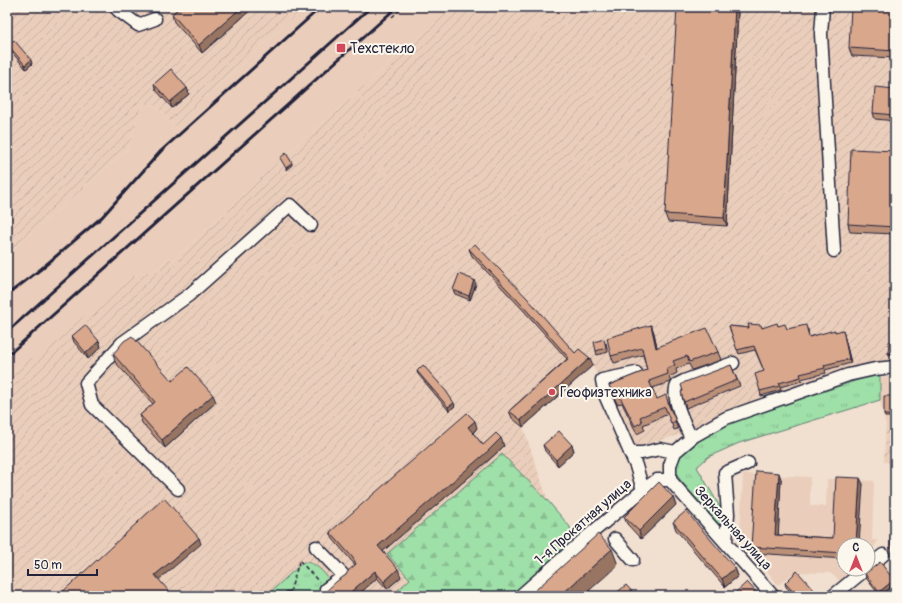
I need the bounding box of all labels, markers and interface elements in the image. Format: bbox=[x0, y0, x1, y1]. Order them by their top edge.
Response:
place label: Техстекло bbox=[350, 40, 415, 57]
marker: Техстекло bbox=[335, 42, 347, 54]
place label: Геофизтехника bbox=[560, 384, 652, 401]
marker: Геофизтехника bbox=[547, 387, 557, 397]
street label: 1-я Прокатная улица bbox=[531, 475, 635, 569]
street label: Зеркальная улица bbox=[691, 482, 775, 574]
north arrow bbox=[836, 537, 876, 577]
text: С bbox=[853, 541, 860, 554]
scale bar bbox=[28, 551, 97, 577]
text: 50 m bbox=[34, 558, 62, 573]

